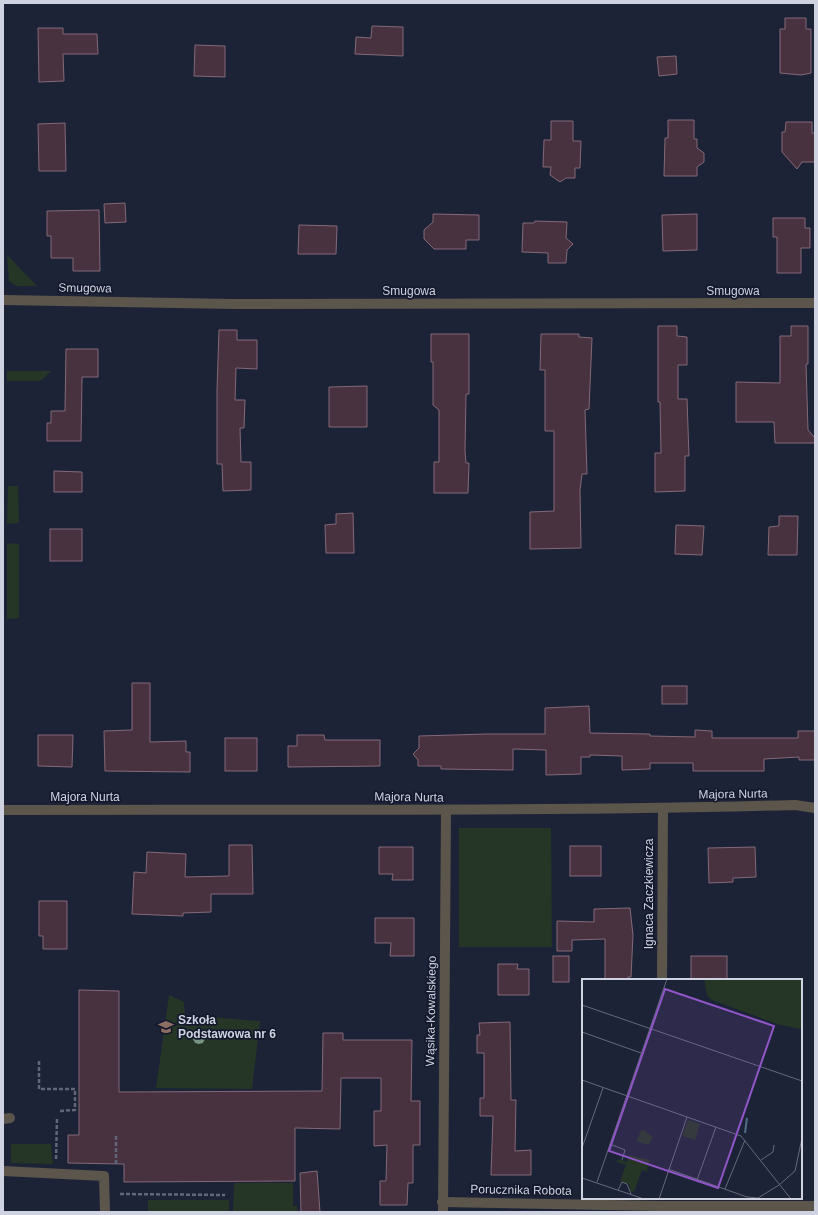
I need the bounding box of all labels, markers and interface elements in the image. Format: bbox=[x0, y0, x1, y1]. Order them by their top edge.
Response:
street label: Smugowa bbox=[58, 281, 112, 295]
street label: Smugowa bbox=[382, 284, 436, 298]
street label: Smugowa bbox=[706, 284, 760, 298]
street label: Majora Nurta bbox=[698, 786, 768, 802]
street label: Majora Nurta bbox=[374, 789, 444, 805]
street label: Majora Nurta bbox=[50, 790, 120, 804]
street label: Ignaca Zaczkiewicza bbox=[642, 838, 656, 949]
street label: Wąsika-Kowalskiego bbox=[423, 955, 439, 1066]
inset map bbox=[582, 979, 802, 1199]
place label: Szkoła Podstawowa nr 6 bbox=[178, 1013, 276, 1041]
school or university icon: Szkoła Podstawowa nr 6 bbox=[157, 1018, 175, 1036]
street label: Porucznika Robota bbox=[470, 1182, 572, 1198]

